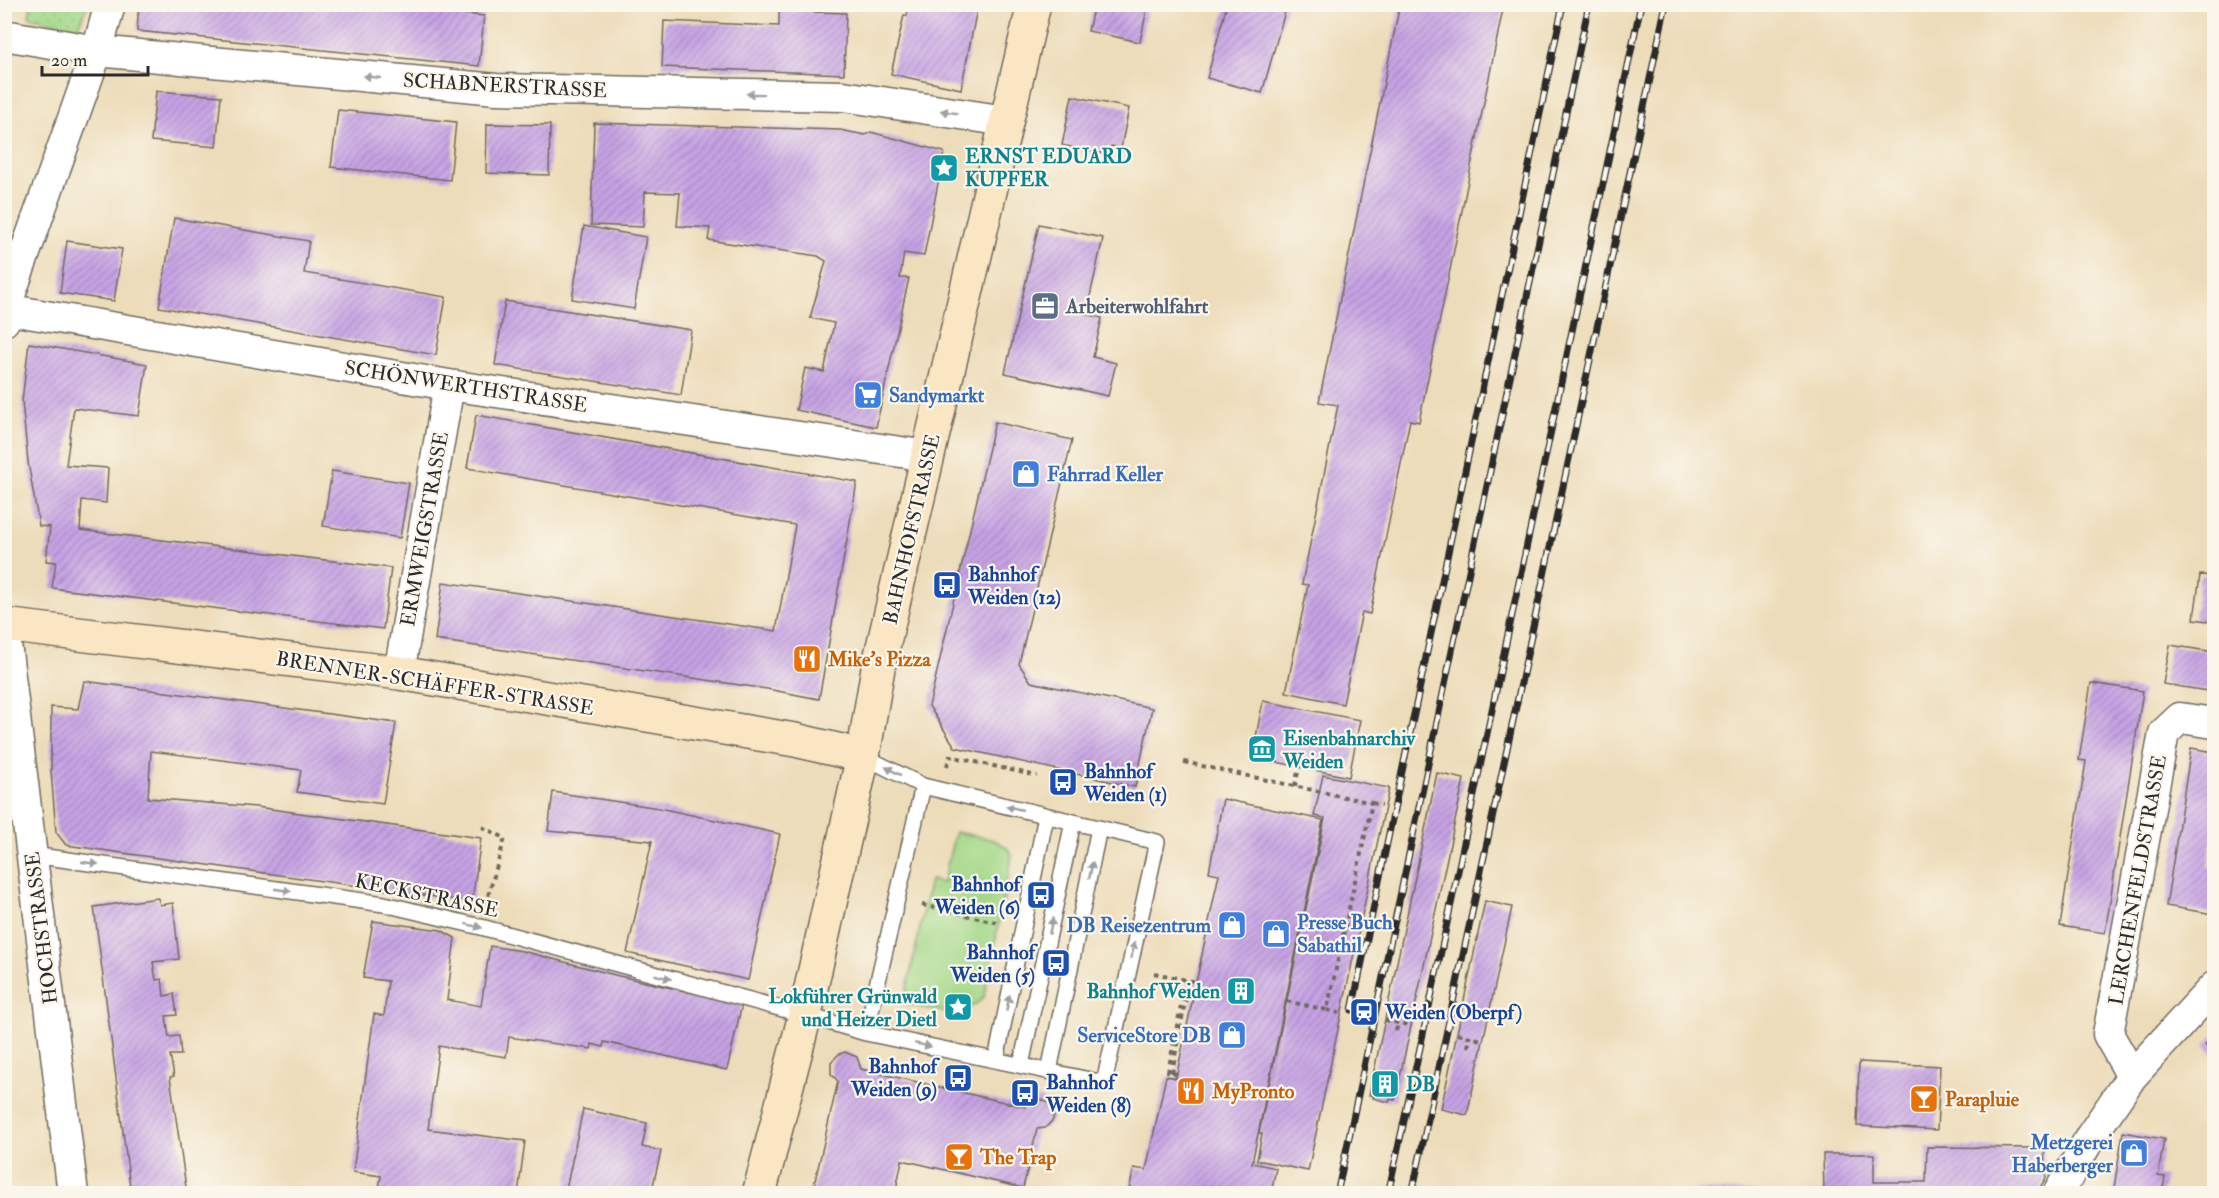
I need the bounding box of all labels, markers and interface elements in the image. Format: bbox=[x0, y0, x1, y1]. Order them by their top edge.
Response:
scale bar bbox=[42, 39, 148, 77]
text: 20 m bbox=[51, 49, 87, 72]
street label: SCHABNERSTRASSE bbox=[402, 68, 608, 103]
one-way arrow bbox=[362, 72, 381, 82]
one-way arrow bbox=[745, 89, 764, 99]
one-way arrow bbox=[939, 108, 958, 117]
place label: ERNST EDUARD KUPFER bbox=[965, 144, 1132, 192]
place icon: ERNST EDUARD KUPFER bbox=[928, 152, 960, 184]
office icon: Arbeiterwohlfahrt bbox=[1029, 290, 1061, 322]
place label: Arbeiterwohlfahrt bbox=[1065, 294, 1209, 319]
street label: SCHÖNWERTHSTRASSE bbox=[343, 355, 589, 418]
supermarket icon: Sandymarkt bbox=[852, 379, 884, 411]
place label: Sandymarkt bbox=[889, 383, 985, 409]
street label: ERMWEIGSTRASSE bbox=[395, 430, 454, 628]
street label: BAHNHOFSTRASSE bbox=[877, 431, 946, 627]
shop icon: Fahrrad Keller bbox=[1010, 458, 1042, 490]
place label: Fahrrad Keller bbox=[1047, 462, 1163, 487]
place label: Bahnhof Weiden (12) bbox=[967, 562, 1061, 610]
bus stop icon: Bahnhof Weiden (12) bbox=[931, 569, 963, 601]
restaurant icon: Mike's Pizza bbox=[791, 643, 823, 675]
street label: BRENNER-SCHÄFFER-STRASSE bbox=[274, 646, 596, 721]
place label: Mike's Pizza bbox=[827, 647, 931, 672]
place label: Eisenbahnarchiv Weiden bbox=[1282, 726, 1416, 774]
museum icon: Eisenbahnarchiv Weiden bbox=[1246, 733, 1278, 765]
street label: LERCHENFELDSTRASSE bbox=[2103, 753, 2172, 1007]
place label: Bahnhof Weiden (1) bbox=[1083, 759, 1167, 807]
bus stop icon: Bahnhof Weiden (1) bbox=[1047, 766, 1079, 798]
one-way arrow bbox=[885, 767, 902, 776]
one-way arrow bbox=[1004, 803, 1023, 813]
street label: HOCHSTRASSE bbox=[20, 850, 63, 1006]
one-way arrow bbox=[80, 858, 99, 867]
one-way arrow bbox=[1086, 861, 1096, 879]
street label: KECKSTRASSE bbox=[353, 868, 501, 923]
place label: Bahnhof Weiden (6) bbox=[933, 872, 1024, 920]
bus stop icon: Bahnhof Weiden (6) bbox=[1025, 879, 1057, 911]
one-way arrow bbox=[273, 885, 292, 894]
shop icon: DB Reisezentrum bbox=[1216, 909, 1248, 941]
place label: Presse Buch Sabathil bbox=[1297, 910, 1393, 958]
place label: DB Reisezentrum bbox=[1067, 913, 1211, 938]
one-way arrow bbox=[1046, 917, 1056, 935]
shop icon: Presse Buch Sabathil bbox=[1260, 918, 1292, 950]
one-way arrow bbox=[465, 921, 483, 931]
place label: Bahnhof Weiden (5) bbox=[949, 940, 1039, 988]
one-way arrow bbox=[1129, 941, 1139, 959]
bus stop icon: Bahnhof Weiden (5) bbox=[1040, 947, 1072, 979]
one-way arrow bbox=[653, 972, 672, 982]
building icon: Bahnhof Weiden bbox=[1225, 975, 1257, 1007]
place label: Bahnhof Weiden bbox=[1086, 979, 1221, 1004]
place label: Lokführer Grünwald und Heizer Dietl bbox=[769, 984, 938, 1032]
place icon: Lokführer Grünwald und Heizer Dietl bbox=[942, 991, 974, 1023]
one-way arrow bbox=[1004, 993, 1013, 1012]
station icon: Weiden (Oberpf) bbox=[1348, 996, 1380, 1028]
place label: Weiden (Oberpf) bbox=[1384, 1000, 1522, 1026]
shop icon: ServiceStore DB bbox=[1216, 1019, 1248, 1051]
place label: ServiceStore DB bbox=[1077, 1023, 1211, 1048]
one-way arrow bbox=[914, 1041, 933, 1050]
place label: Bahnhof Weiden (9) bbox=[850, 1054, 941, 1102]
bus stop icon: Bahnhof Weiden (9) bbox=[942, 1062, 974, 1094]
building icon: DB bbox=[1369, 1068, 1401, 1100]
place label: Bahnhof Weiden (8) bbox=[1045, 1070, 1131, 1118]
place label: DB bbox=[1406, 1072, 1435, 1097]
restaurant icon: MyPronto bbox=[1175, 1075, 1207, 1107]
bus stop icon: Bahnhof Weiden (8) bbox=[1009, 1077, 1041, 1109]
place label: MyPronto bbox=[1211, 1079, 1295, 1105]
bar icon: Parapluie bbox=[1908, 1083, 1940, 1115]
place label: Parapluie bbox=[1945, 1087, 2020, 1113]
place label: Metzgerei Haberberger bbox=[2012, 1130, 2114, 1179]
shop icon: Metzgerei Haberberger bbox=[2118, 1137, 2150, 1169]
bar icon: The Trap bbox=[943, 1141, 975, 1173]
place label: The Trap bbox=[979, 1145, 1056, 1171]

